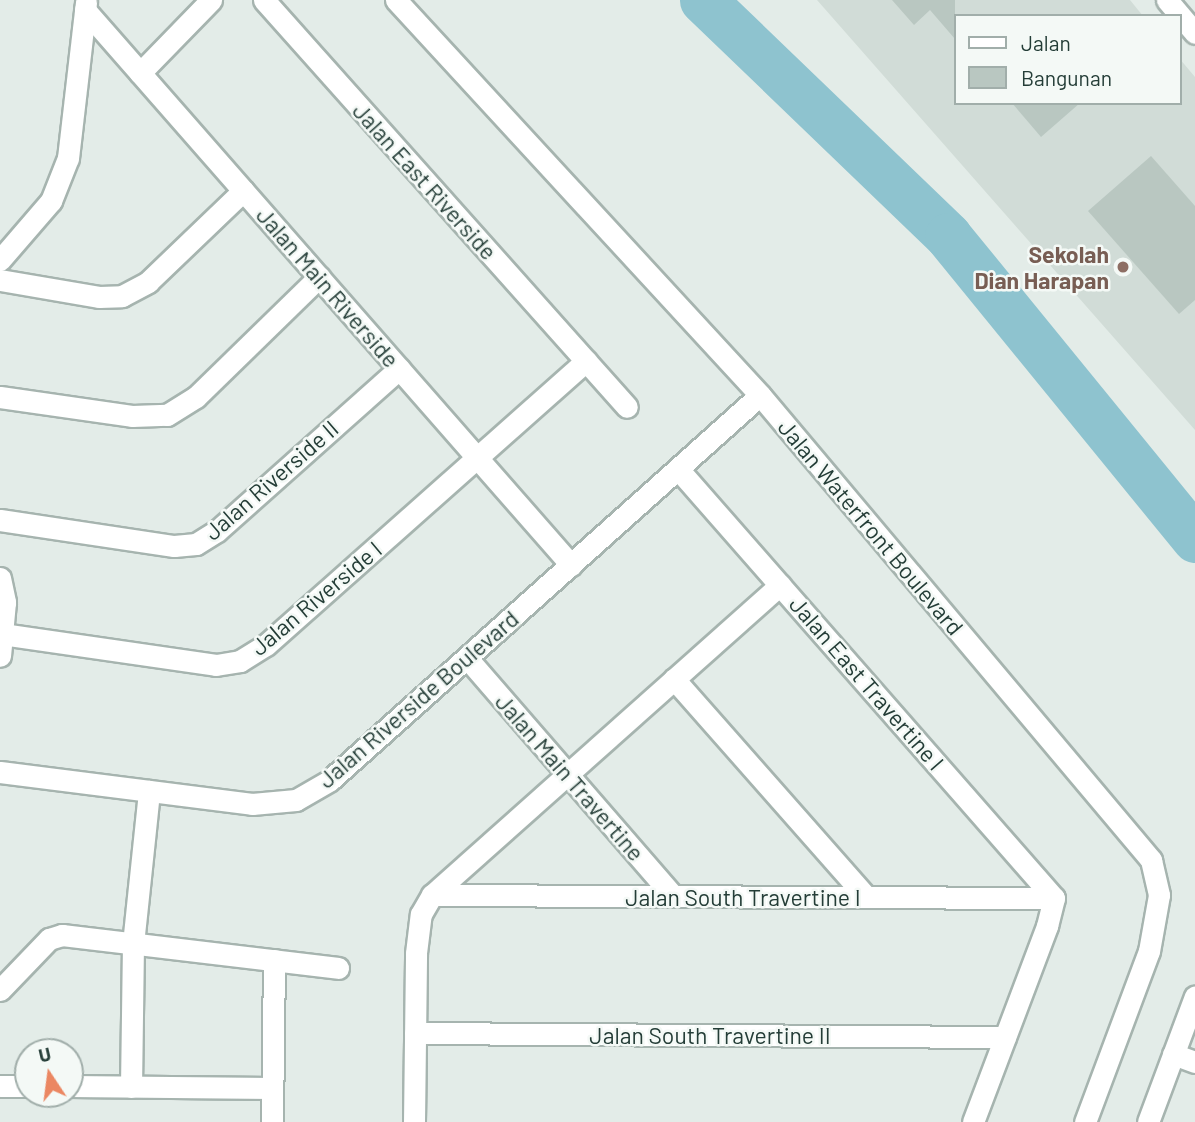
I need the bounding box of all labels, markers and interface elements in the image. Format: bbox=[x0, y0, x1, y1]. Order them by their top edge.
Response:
legend bbox=[954, 14, 1181, 105]
text: Jalan bbox=[1021, 30, 1071, 55]
text: Bangunan bbox=[1021, 65, 1112, 90]
street label: Jalan East Riverside bbox=[347, 97, 503, 265]
street label: Jalan Main Riverside bbox=[251, 201, 405, 373]
place label: Sekolah Dian Harapan bbox=[974, 240, 1109, 294]
marker: Sekolah Dian Harapan bbox=[1115, 259, 1131, 275]
street label: Jalan Riverside II bbox=[198, 414, 344, 546]
street label: Jalan Waterfront Boulevard bbox=[773, 414, 969, 640]
street label: Jalan Riverside I bbox=[245, 535, 387, 661]
street label: Jalan East Travertine I bbox=[784, 590, 950, 776]
street label: Jalan Riverside Boulevard bbox=[312, 605, 524, 793]
street label: Jalan Main Travertine bbox=[490, 688, 650, 866]
street label: Jalan South Travertine I bbox=[625, 883, 861, 911]
street label: Jalan South Travertine II bbox=[589, 1021, 831, 1049]
north arrow bbox=[14, 1038, 84, 1108]
text: U bbox=[36, 1041, 53, 1067]

